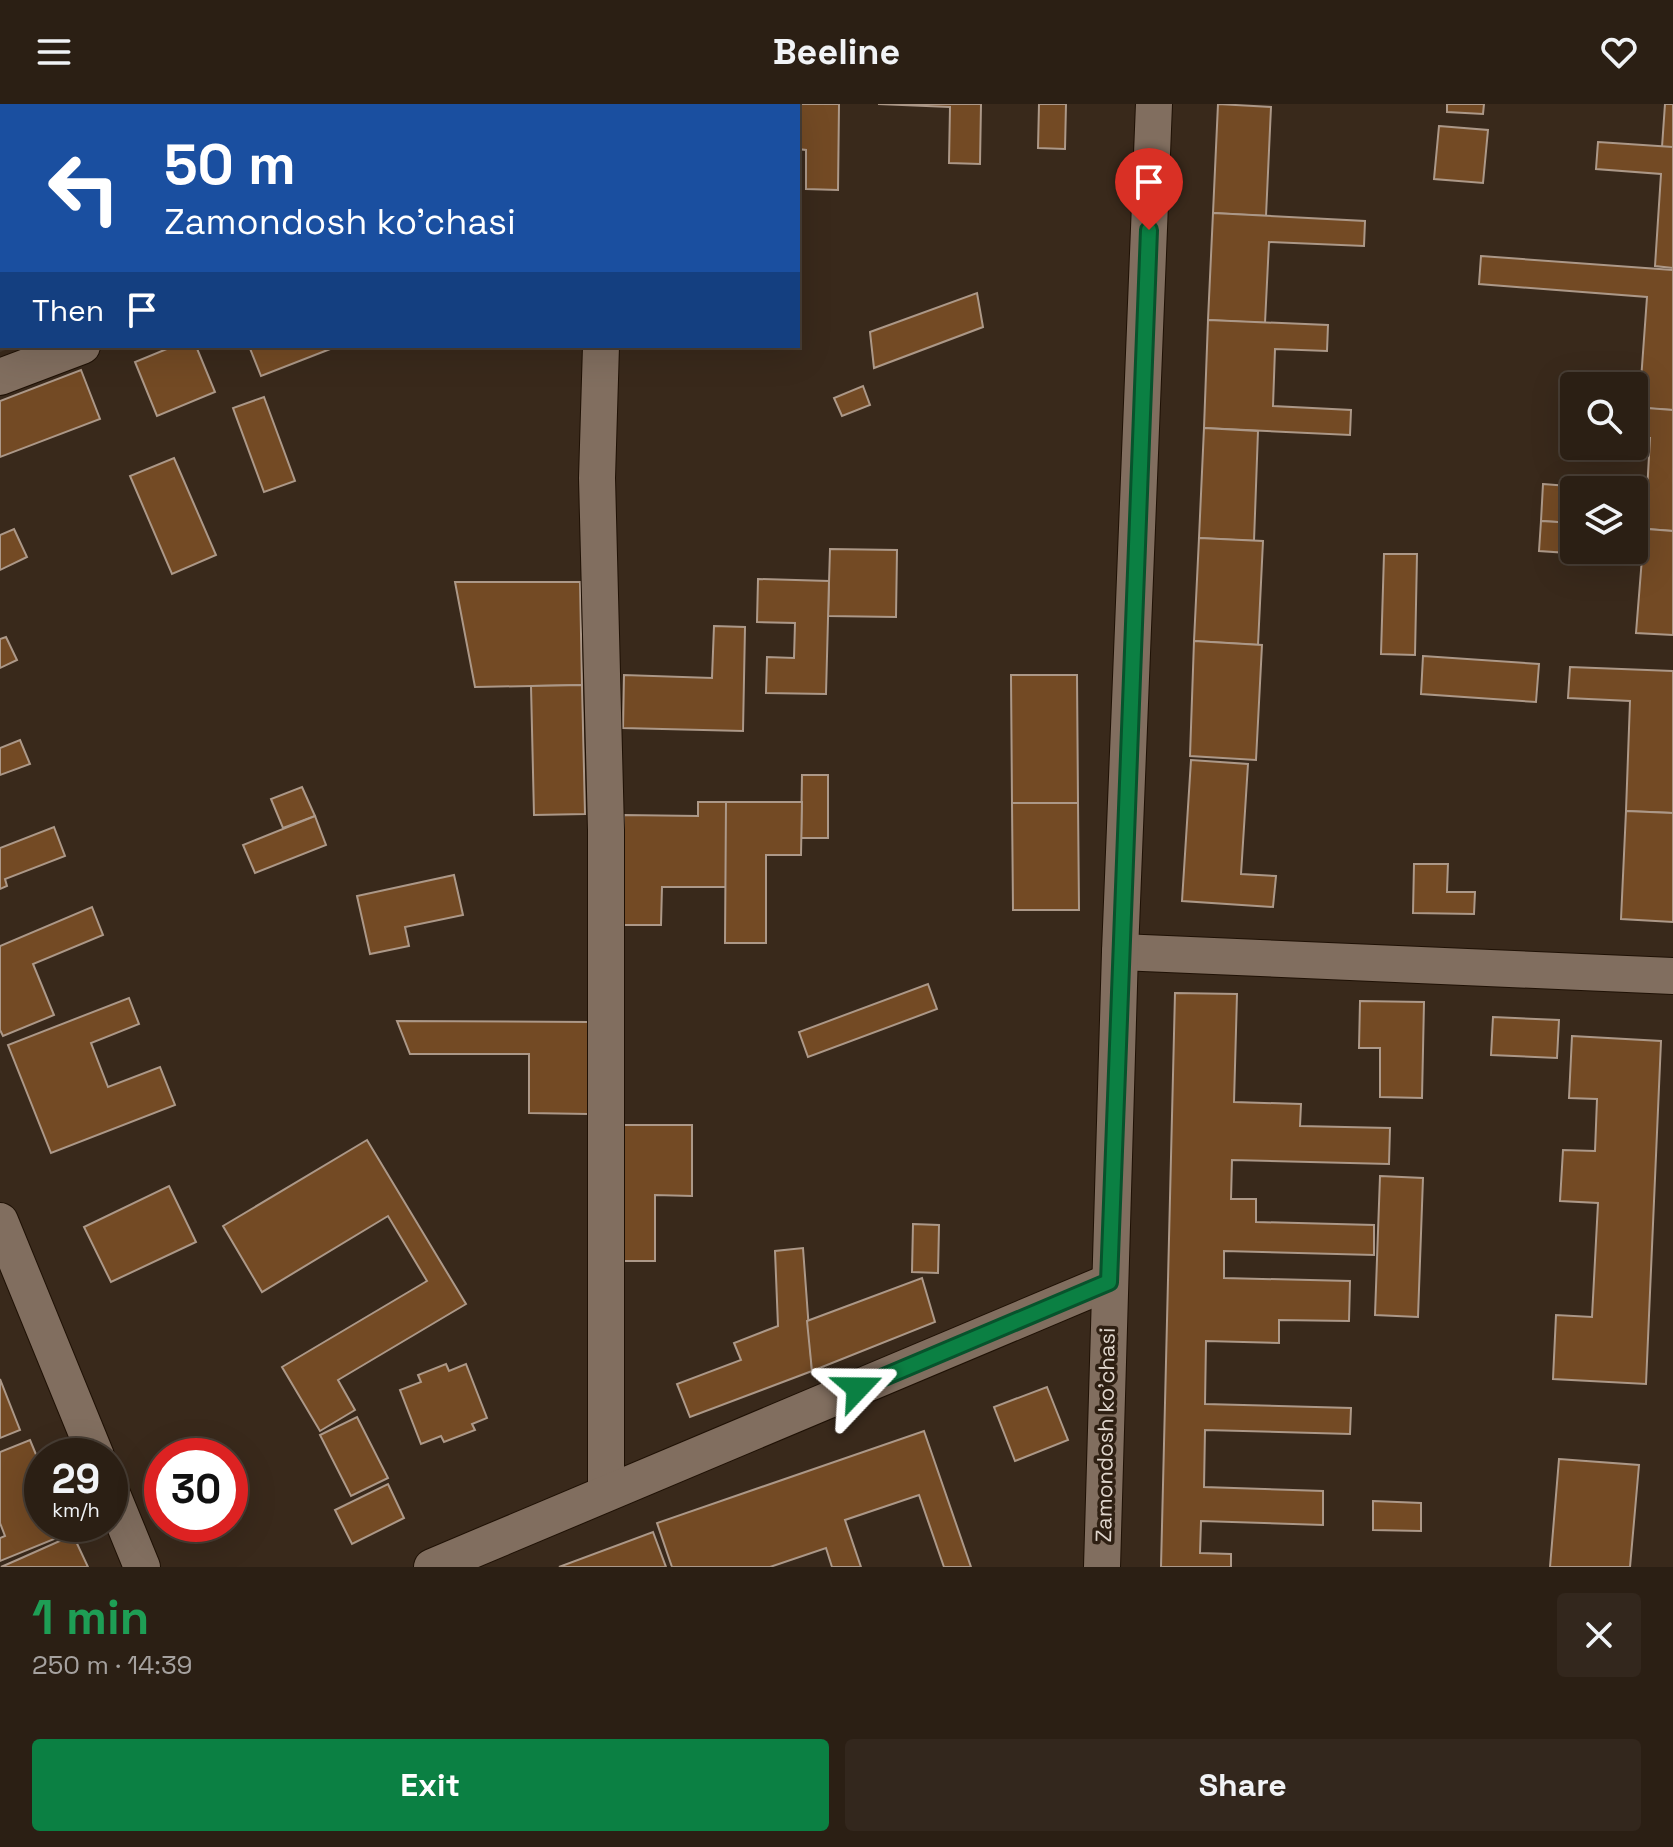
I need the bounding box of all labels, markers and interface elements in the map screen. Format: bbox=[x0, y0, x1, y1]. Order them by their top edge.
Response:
text: Beeline bbox=[773, 29, 900, 75]
icon: menu bbox=[32, 30, 76, 74]
icon: heart bbox=[1597, 30, 1641, 74]
text: 50 m bbox=[164, 129, 296, 200]
icon: left bbox=[32, 136, 136, 240]
pin bbox=[1115, 148, 1183, 230]
icon: arrive bbox=[1127, 160, 1171, 204]
text: Zamondosh ko'chasi bbox=[164, 199, 516, 245]
icon: arrive bbox=[120, 288, 164, 332]
text: Then bbox=[32, 291, 104, 330]
map controls bbox=[1560, 372, 1648, 564]
button: search bbox=[1560, 372, 1648, 460]
button: layers bbox=[1560, 476, 1648, 564]
street label: Zamondosh ko'chasi bbox=[1089, 1327, 1121, 1543]
position arrow bbox=[816, 1346, 900, 1430]
speed limit sign: 30 bbox=[144, 1438, 248, 1542]
text: 29 bbox=[52, 1454, 100, 1505]
text: km/h bbox=[52, 1497, 100, 1523]
text: 1 min bbox=[32, 1587, 149, 1648]
button: close bbox=[1557, 1593, 1641, 1677]
text: 250 m · 14:39 bbox=[32, 1648, 193, 1682]
button: Exit bbox=[32, 1739, 829, 1831]
button: Share bbox=[845, 1739, 1641, 1831]

